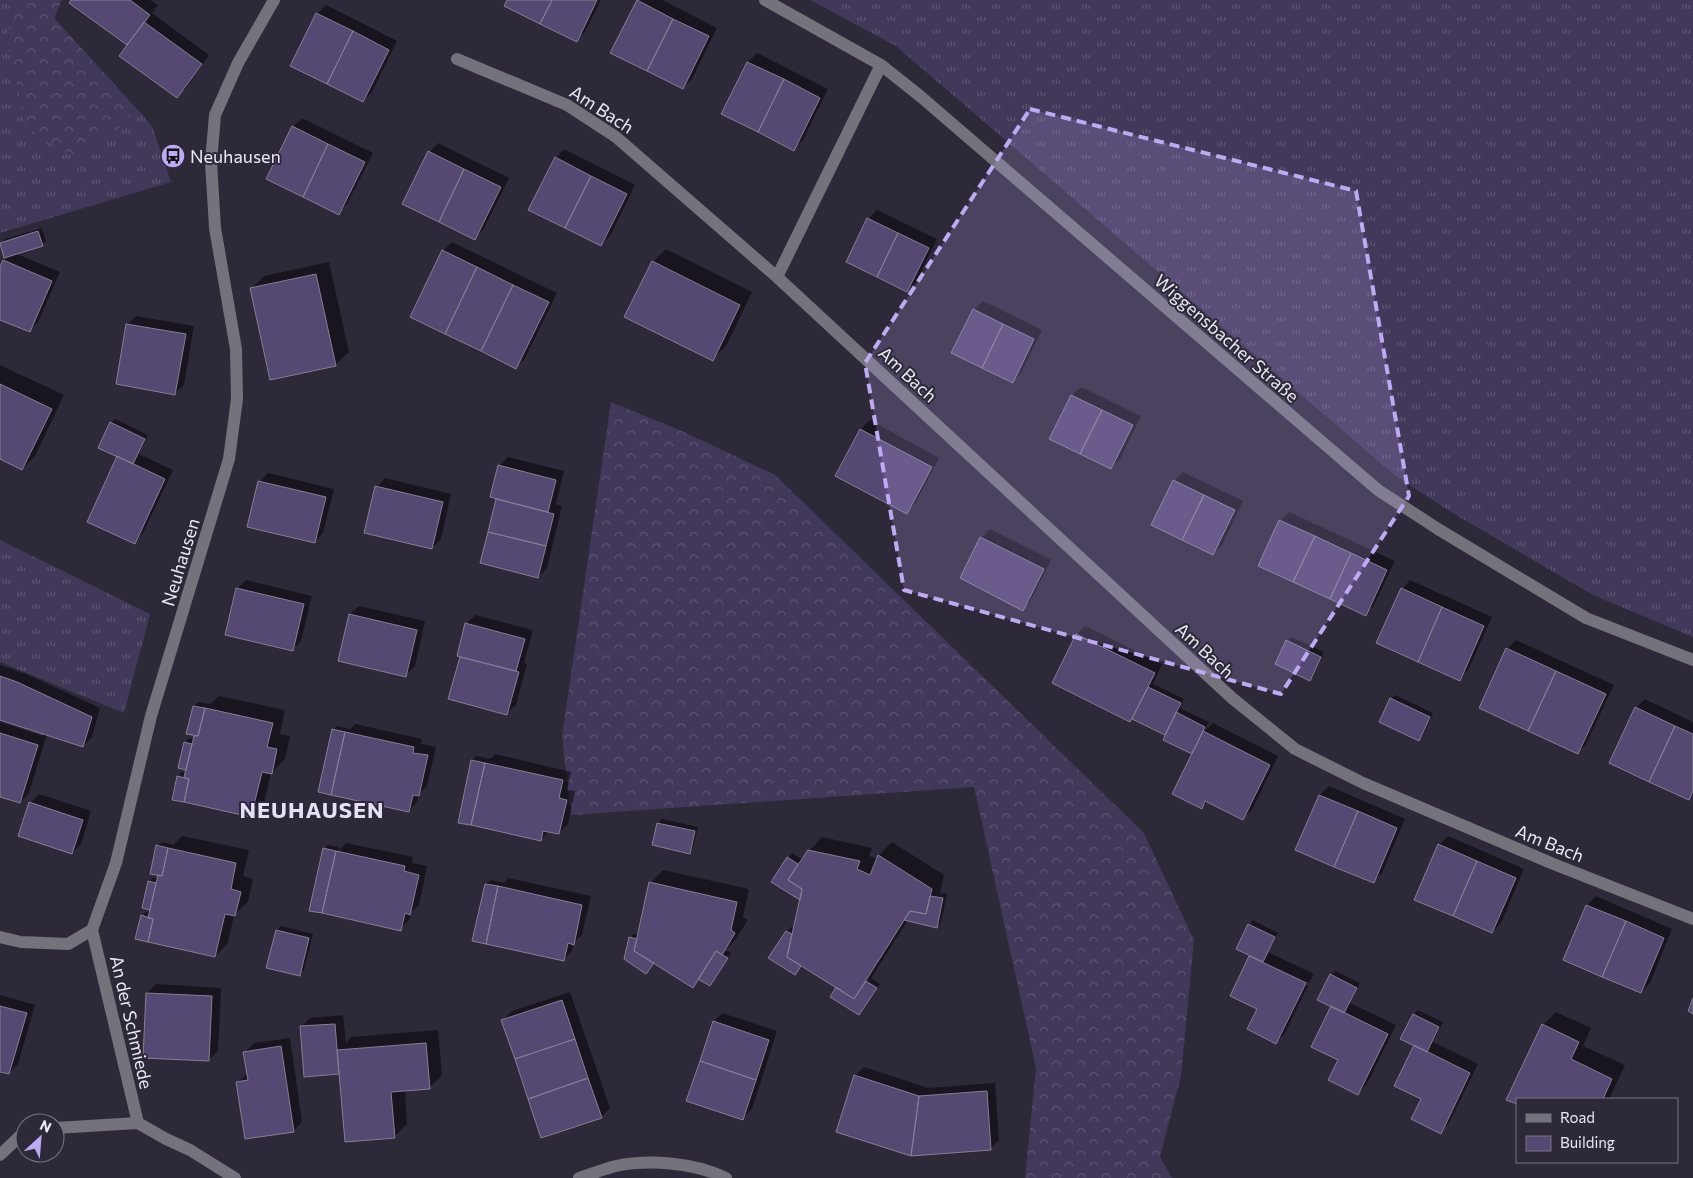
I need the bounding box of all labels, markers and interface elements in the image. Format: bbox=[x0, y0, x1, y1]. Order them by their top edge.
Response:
street label: Am Bach bbox=[566, 80, 638, 138]
bus stop icon: Neuhausen bbox=[160, 143, 186, 169]
place label: Neuhausen bbox=[190, 145, 281, 167]
street label: Wiggensbacher Straße bbox=[1150, 269, 1304, 407]
street label: Am Bach bbox=[874, 341, 942, 407]
street label: Neuhausen bbox=[156, 515, 204, 609]
street label: Am Bach bbox=[1171, 617, 1239, 683]
district label: NEUHAUSEN bbox=[239, 796, 385, 823]
street label: Am Bach bbox=[1513, 819, 1587, 867]
street label: An der Schmiede bbox=[106, 953, 158, 1091]
legend bbox=[1516, 1098, 1678, 1163]
text: Road bbox=[1560, 1108, 1595, 1126]
north arrow bbox=[15, 1113, 65, 1163]
text: N bbox=[37, 1116, 54, 1136]
text: Building bbox=[1560, 1133, 1615, 1151]

